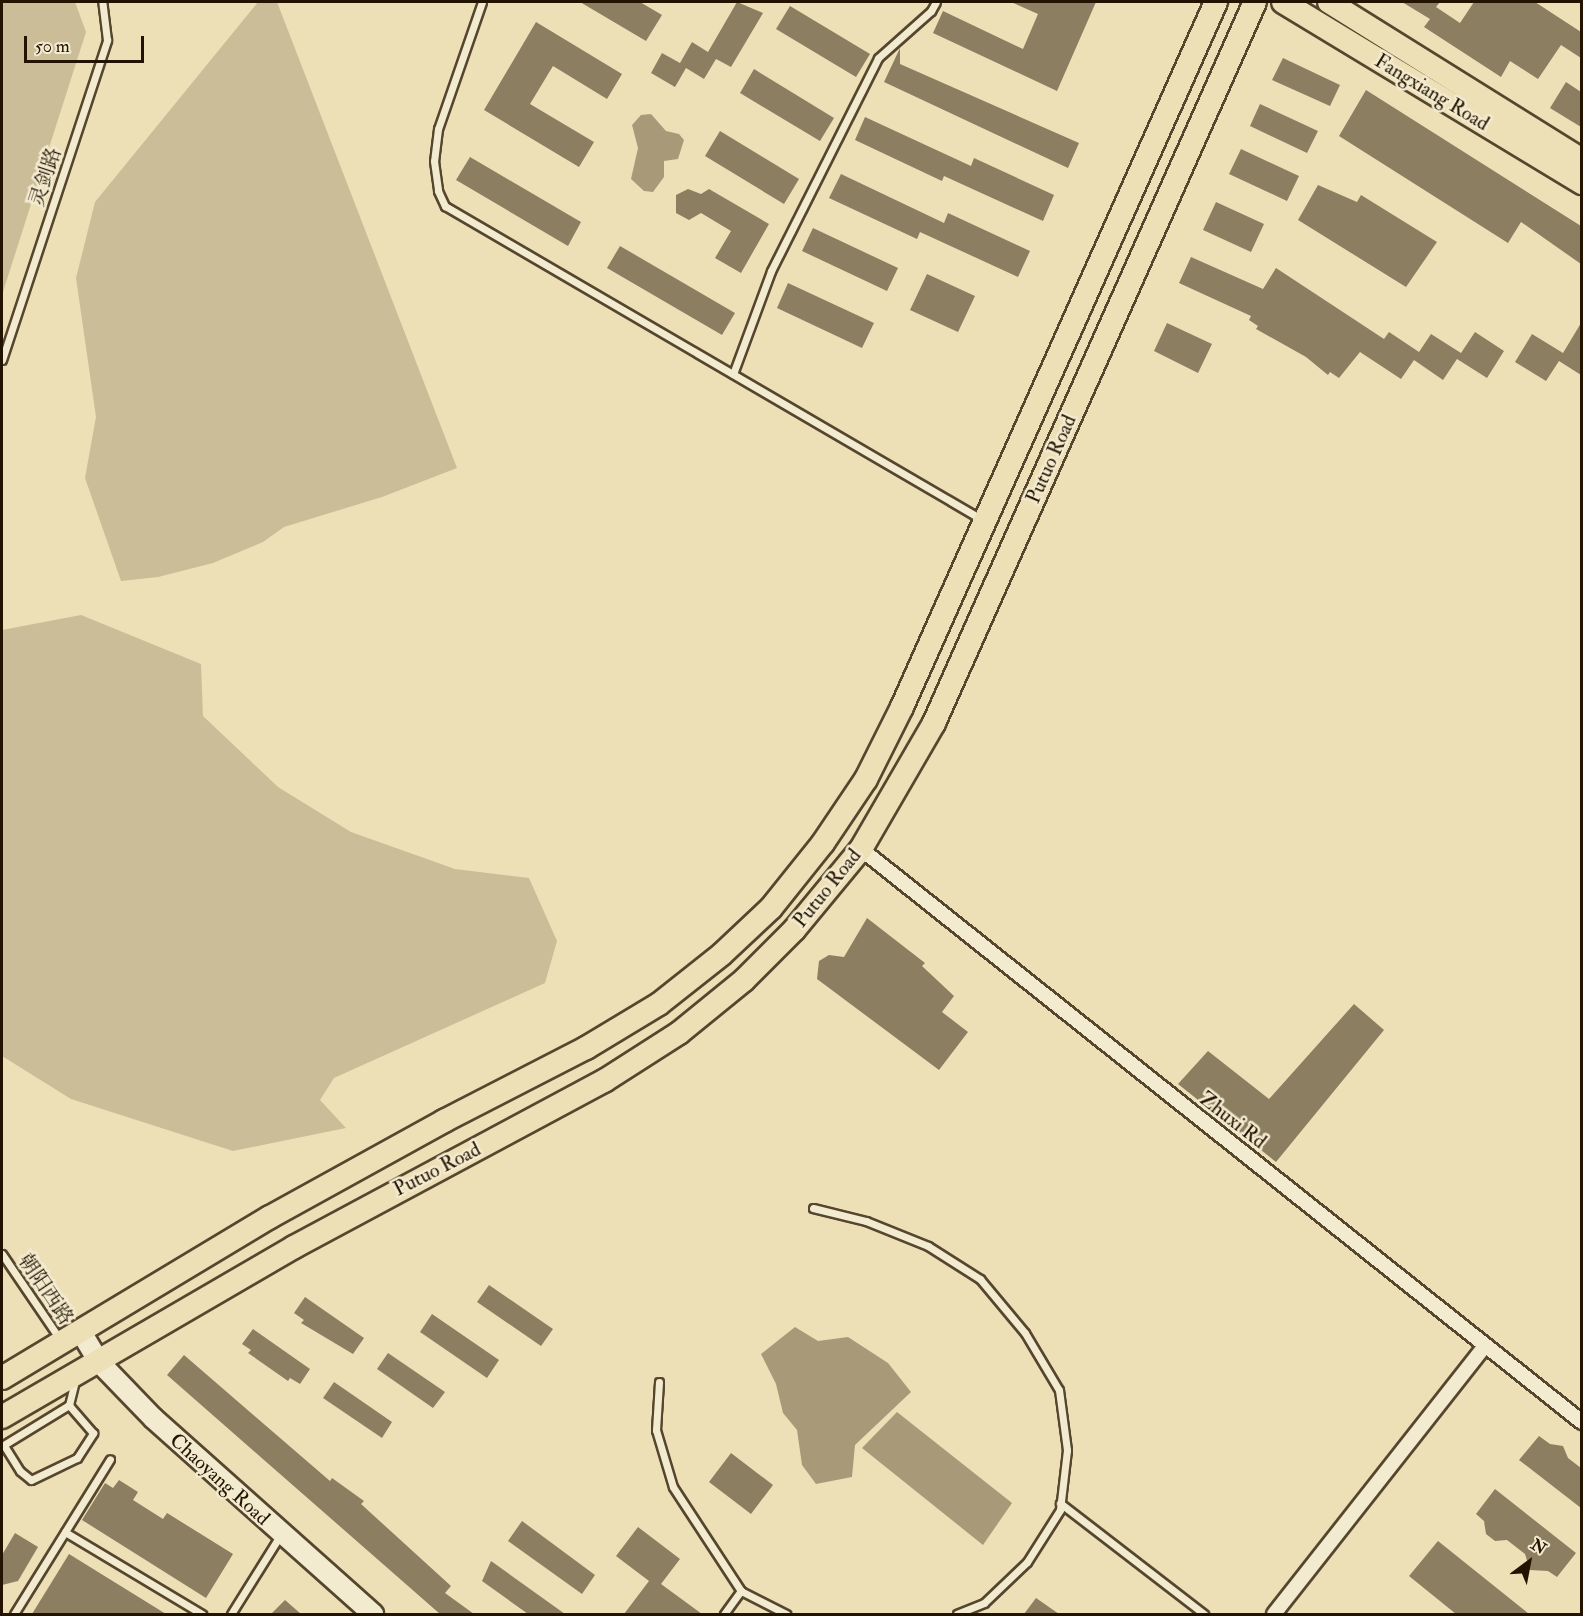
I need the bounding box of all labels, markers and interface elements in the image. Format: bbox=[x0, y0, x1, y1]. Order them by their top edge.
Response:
scale bar bbox=[27, 24, 147, 62]
text: 50 m bbox=[35, 35, 70, 58]
street label: Fangxiang Road bbox=[1371, 49, 1493, 135]
street label: 灵剑路 bbox=[24, 145, 66, 209]
street label: Putuo Road bbox=[1021, 411, 1081, 507]
street label: Putuo Road bbox=[788, 844, 866, 932]
street label: Zhuxi Rd bbox=[1195, 1087, 1271, 1153]
street label: Putuo Road bbox=[389, 1137, 485, 1201]
street label: 朝阳西路 bbox=[14, 1249, 78, 1329]
street label: Chaoyang Road bbox=[165, 1428, 275, 1530]
north arrow bbox=[1499, 1532, 1559, 1592]
text: N bbox=[1527, 1534, 1550, 1559]

